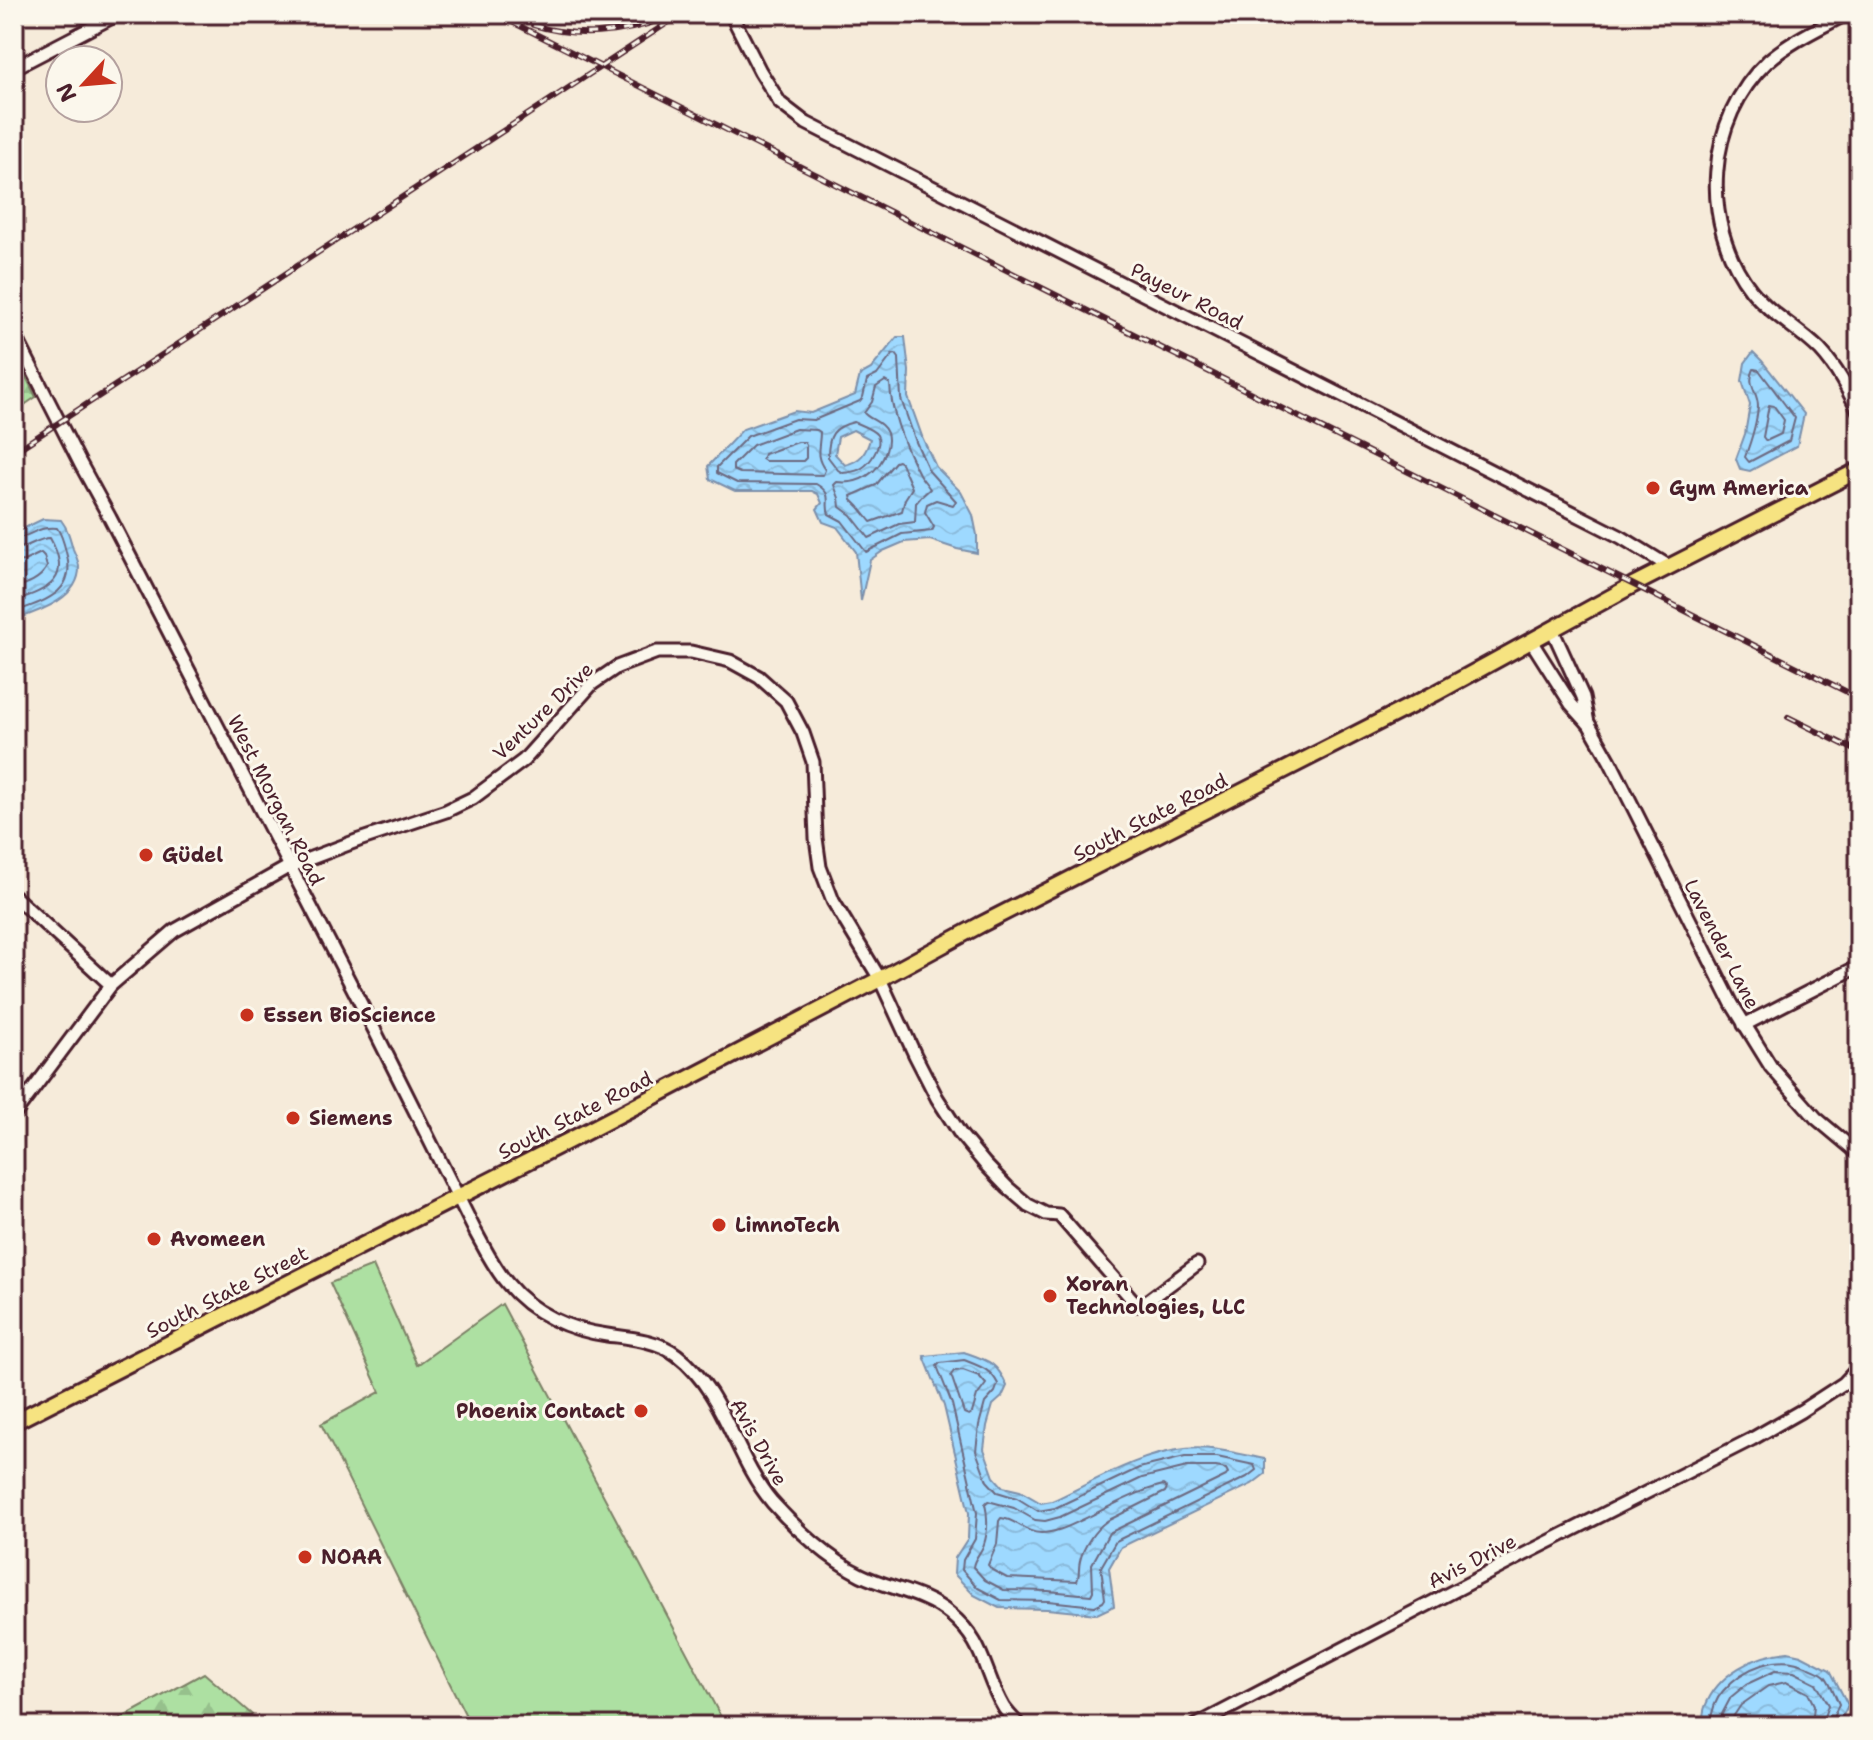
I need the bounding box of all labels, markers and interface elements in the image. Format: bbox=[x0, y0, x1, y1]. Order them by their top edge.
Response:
north arrow bbox=[44, 44, 124, 124]
text: N bbox=[50, 78, 83, 107]
street label: Payeur Road bbox=[1126, 256, 1248, 336]
place label: Gym America bbox=[1669, 475, 1809, 501]
marker: Gym America bbox=[1644, 479, 1662, 497]
street label: Venture Drive bbox=[487, 656, 599, 766]
street label: West Morgan Road bbox=[222, 710, 330, 890]
street label: South State Road bbox=[1068, 767, 1232, 867]
place label: Güdel bbox=[162, 842, 223, 868]
marker: Güdel bbox=[137, 846, 155, 864]
street label: Lavender Lane bbox=[1678, 875, 1766, 1013]
place label: Essen BioScience bbox=[263, 1002, 436, 1028]
marker: Essen BioScience bbox=[238, 1006, 256, 1024]
street label: South State Road bbox=[493, 1065, 657, 1165]
place label: Siemens bbox=[309, 1105, 392, 1131]
marker: Siemens bbox=[284, 1109, 302, 1127]
place label: LimnoTech bbox=[735, 1212, 840, 1238]
marker: LimnoTech bbox=[710, 1216, 728, 1234]
place label: Avomeen bbox=[170, 1226, 265, 1252]
marker: Avomeen bbox=[145, 1230, 163, 1248]
street label: South State Street bbox=[141, 1240, 313, 1344]
place label: Xoran Technologies, LLC bbox=[1066, 1271, 1245, 1320]
marker: Xoran Technologies, LLC bbox=[1041, 1287, 1059, 1305]
street label: Avis Drive bbox=[724, 1394, 794, 1490]
place label: Phoenix Contact bbox=[456, 1398, 625, 1424]
marker: Phoenix Contact bbox=[632, 1402, 650, 1420]
street label: Avis Drive bbox=[1423, 1528, 1521, 1594]
place label: NOAA bbox=[321, 1544, 382, 1570]
marker: NOAA bbox=[296, 1548, 314, 1566]

